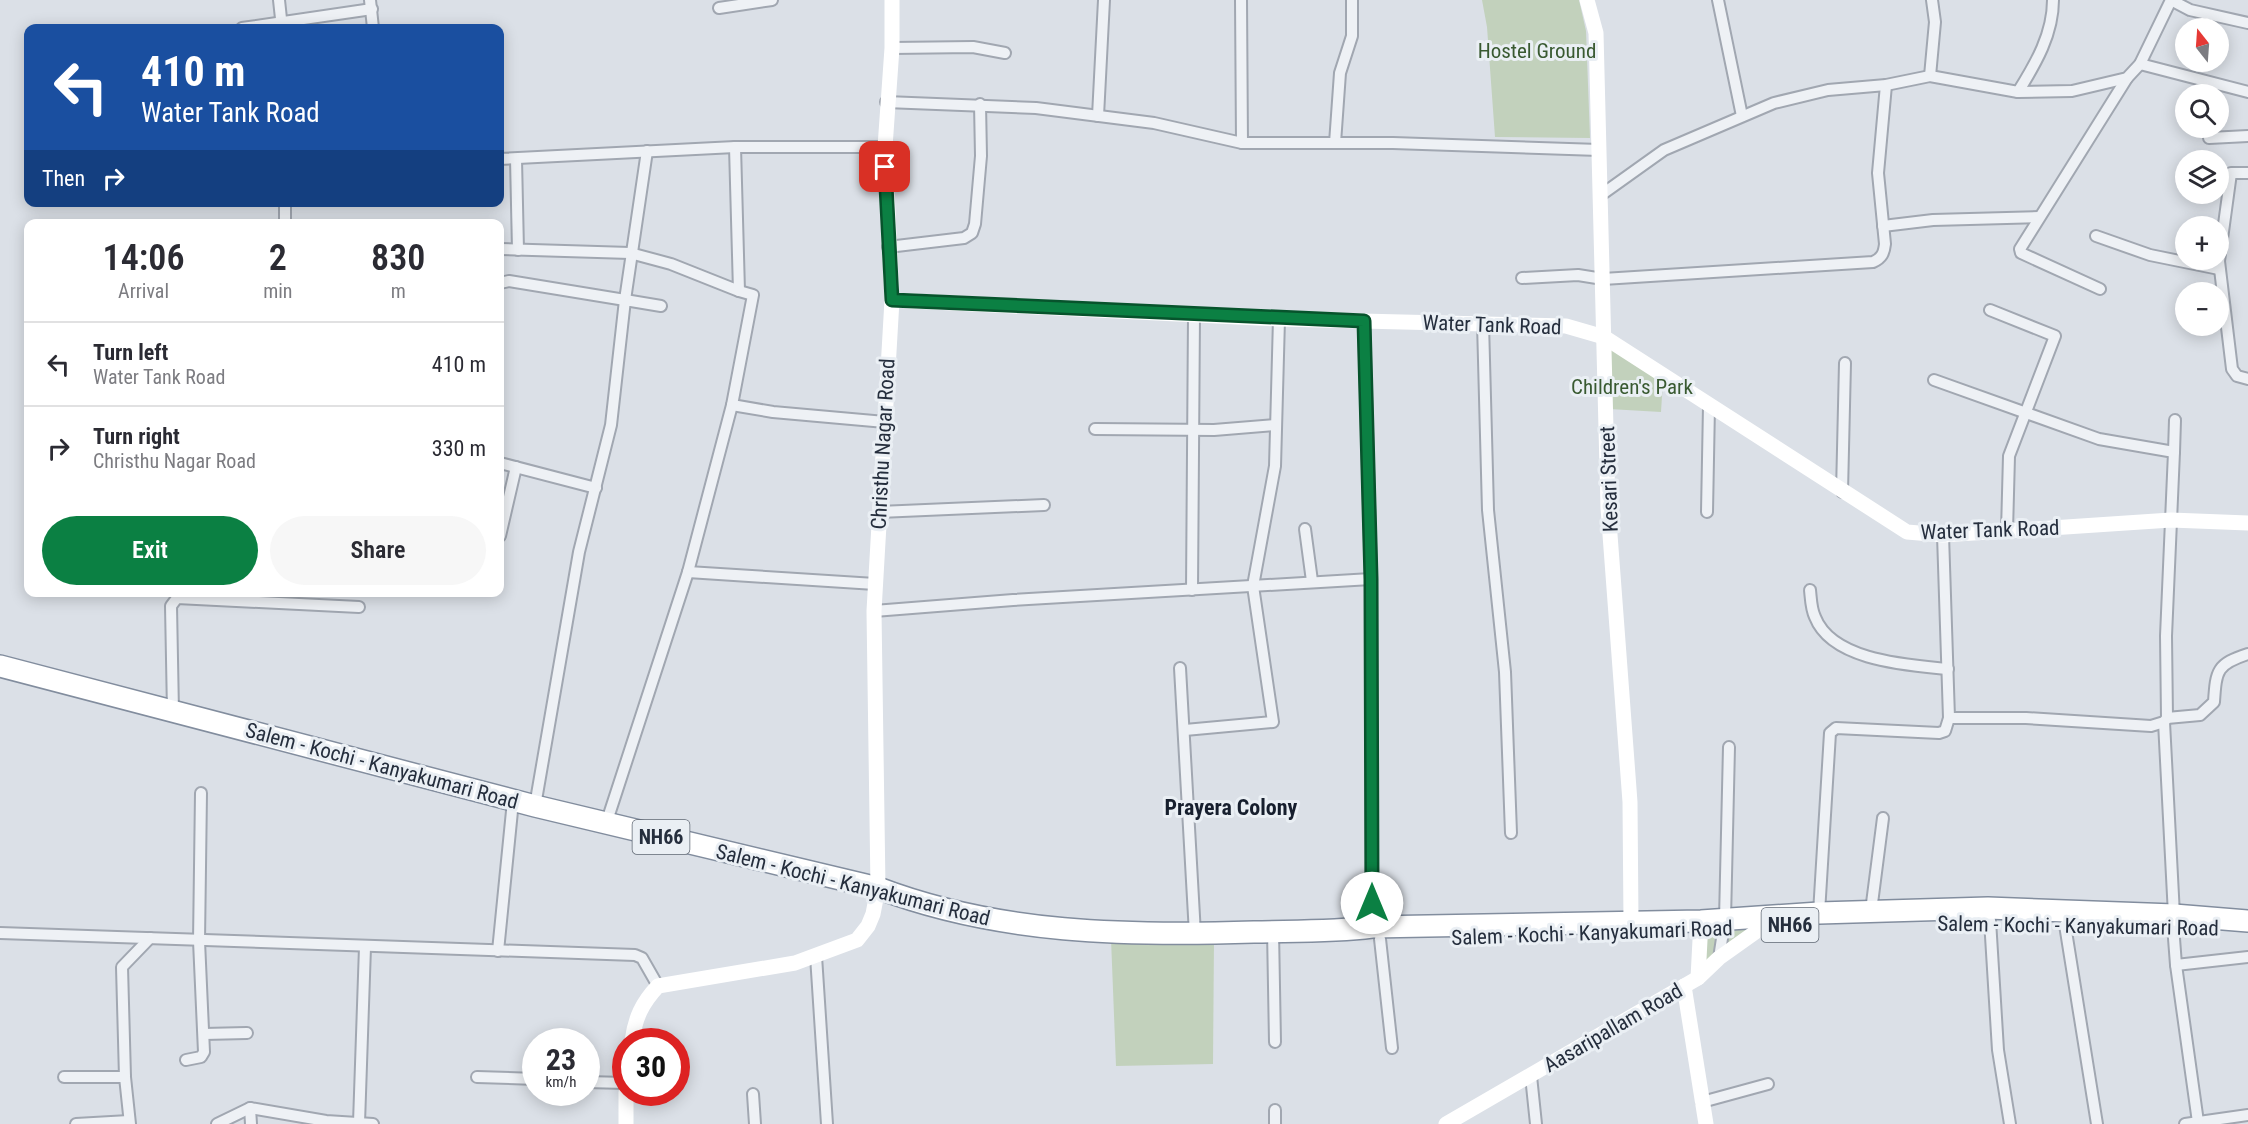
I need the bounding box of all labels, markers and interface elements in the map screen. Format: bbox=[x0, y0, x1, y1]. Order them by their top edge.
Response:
north arrow bbox=[2175, 18, 2229, 72]
map controls bbox=[2175, 18, 2229, 336]
park label: Hostel Ground bbox=[1478, 39, 1596, 63]
text: 410 m bbox=[141, 47, 246, 96]
icon: left bbox=[42, 48, 120, 126]
button: search bbox=[2175, 84, 2229, 138]
text: Water Tank Road bbox=[141, 97, 320, 129]
pin bbox=[859, 141, 910, 192]
icon: arrive bbox=[868, 150, 901, 183]
button: layers bbox=[2175, 150, 2229, 204]
icon: right bbox=[97, 162, 130, 195]
text: Then bbox=[42, 166, 85, 191]
button: + bbox=[2175, 216, 2229, 270]
text: 14:06 bbox=[103, 237, 185, 279]
text: 2 bbox=[269, 237, 287, 279]
text: 830 bbox=[371, 237, 425, 279]
text: Arrival bbox=[118, 279, 169, 303]
text: min bbox=[263, 279, 292, 303]
text: m bbox=[391, 279, 406, 303]
button: − bbox=[2175, 282, 2229, 336]
street label: Water Tank Road bbox=[1422, 311, 1562, 339]
text: Turn left bbox=[93, 340, 168, 365]
icon: left bbox=[42, 348, 75, 381]
text: 410 m bbox=[432, 352, 486, 377]
street label: Christhu Nagar Road bbox=[867, 358, 899, 530]
text: Water Tank Road bbox=[93, 365, 225, 389]
park label: Children's Park bbox=[1571, 375, 1694, 399]
text: Turn right bbox=[93, 424, 180, 449]
street label: Kesari Street bbox=[1595, 426, 1623, 532]
icon: right bbox=[42, 432, 75, 465]
text: 330 m bbox=[432, 436, 486, 461]
text: Christhu Nagar Road bbox=[93, 449, 256, 473]
button: Exit bbox=[42, 516, 258, 585]
button: Share bbox=[270, 516, 486, 585]
street label: Water Tank Road bbox=[1920, 516, 2060, 544]
street label: Salem - Kochi - Kanyakumari Road bbox=[243, 718, 521, 814]
district label: Prayera Colony bbox=[1165, 795, 1298, 820]
road number: NH66 bbox=[632, 820, 690, 854]
street label: Salem - Kochi - Kanyakumari Road bbox=[714, 839, 992, 931]
position arrow bbox=[1340, 871, 1404, 935]
road number: NH66 bbox=[1762, 908, 1818, 942]
street label: Salem - Kochi - Kanyakumari Road bbox=[1937, 912, 2219, 940]
street label: Salem - Kochi - Kanyakumari Road bbox=[1451, 916, 1733, 950]
street label: Aasaripallam Road bbox=[1539, 979, 1687, 1077]
speed limit sign: 30 bbox=[612, 1028, 690, 1106]
text: 23 bbox=[546, 1042, 576, 1077]
text: km/h bbox=[546, 1073, 576, 1091]

